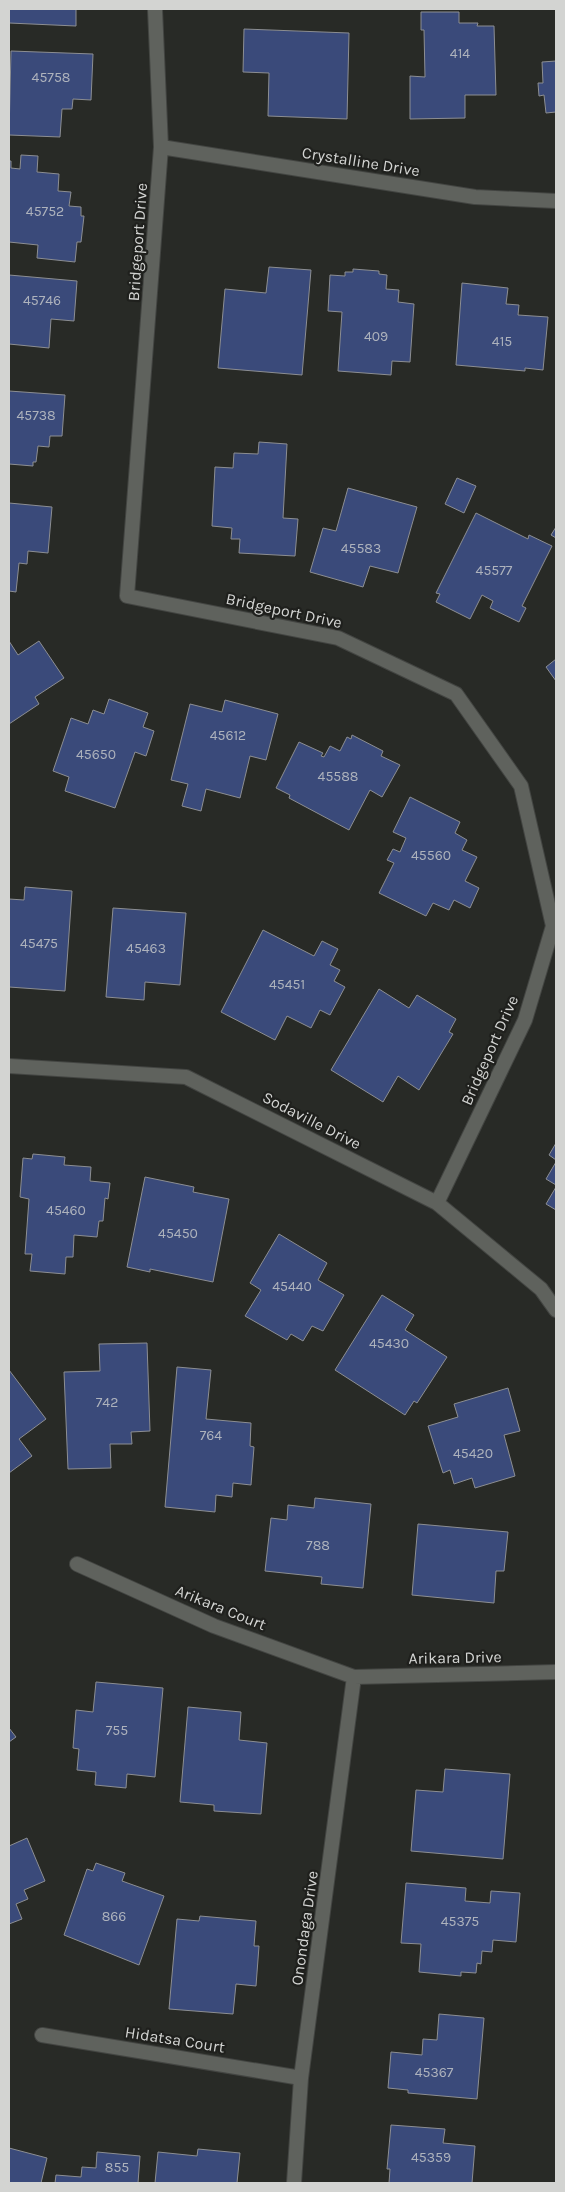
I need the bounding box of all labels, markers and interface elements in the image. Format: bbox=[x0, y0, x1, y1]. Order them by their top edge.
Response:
house number: 414 bbox=[450, 45, 470, 62]
house number: 45758 bbox=[32, 69, 70, 86]
street label: Crystalline Drive bbox=[301, 143, 421, 180]
street label: Bridgeport Drive bbox=[124, 182, 151, 302]
house number: 45752 bbox=[26, 203, 64, 220]
house number: 45746 bbox=[23, 292, 61, 309]
house number: 409 bbox=[364, 328, 388, 345]
house number: 415 bbox=[492, 333, 512, 350]
house number: 45738 bbox=[16, 407, 56, 424]
house number: 45583 bbox=[341, 540, 381, 557]
house number: 45577 bbox=[476, 562, 513, 579]
street label: Bridgeport Drive bbox=[224, 589, 344, 632]
house number: 45612 bbox=[210, 727, 246, 744]
house number: 45650 bbox=[76, 746, 116, 763]
house number: 45588 bbox=[318, 768, 358, 785]
house number: 45560 bbox=[411, 847, 451, 864]
house number: 45475 bbox=[20, 935, 58, 952]
house number: 45463 bbox=[126, 940, 166, 957]
house number: 45451 bbox=[269, 976, 305, 993]
street label: Bridgeport Drive bbox=[457, 992, 522, 1108]
street label: Sodaville Drive bbox=[259, 1087, 364, 1153]
house number: 45460 bbox=[46, 1202, 86, 1219]
house number: 45450 bbox=[158, 1225, 198, 1242]
house number: 45440 bbox=[272, 1278, 312, 1295]
house number: 45430 bbox=[369, 1335, 409, 1352]
house number: 742 bbox=[96, 1394, 118, 1411]
house number: 764 bbox=[200, 1427, 222, 1444]
house number: 45420 bbox=[453, 1445, 493, 1462]
house number: 788 bbox=[306, 1537, 330, 1554]
street label: Arikara Court bbox=[173, 1581, 269, 1634]
street label: Arikara Drive bbox=[408, 1647, 502, 1668]
house number: 755 bbox=[106, 1722, 128, 1739]
street label: Onondaga Drive bbox=[287, 1869, 322, 1987]
house number: 866 bbox=[102, 1908, 126, 1925]
house number: 45375 bbox=[441, 1913, 479, 1930]
street label: Hidatsa Court bbox=[124, 2022, 226, 2057]
house number: 45367 bbox=[415, 2064, 454, 2081]
house number: 45359 bbox=[411, 2149, 451, 2166]
house number: 855 bbox=[105, 2159, 129, 2176]

